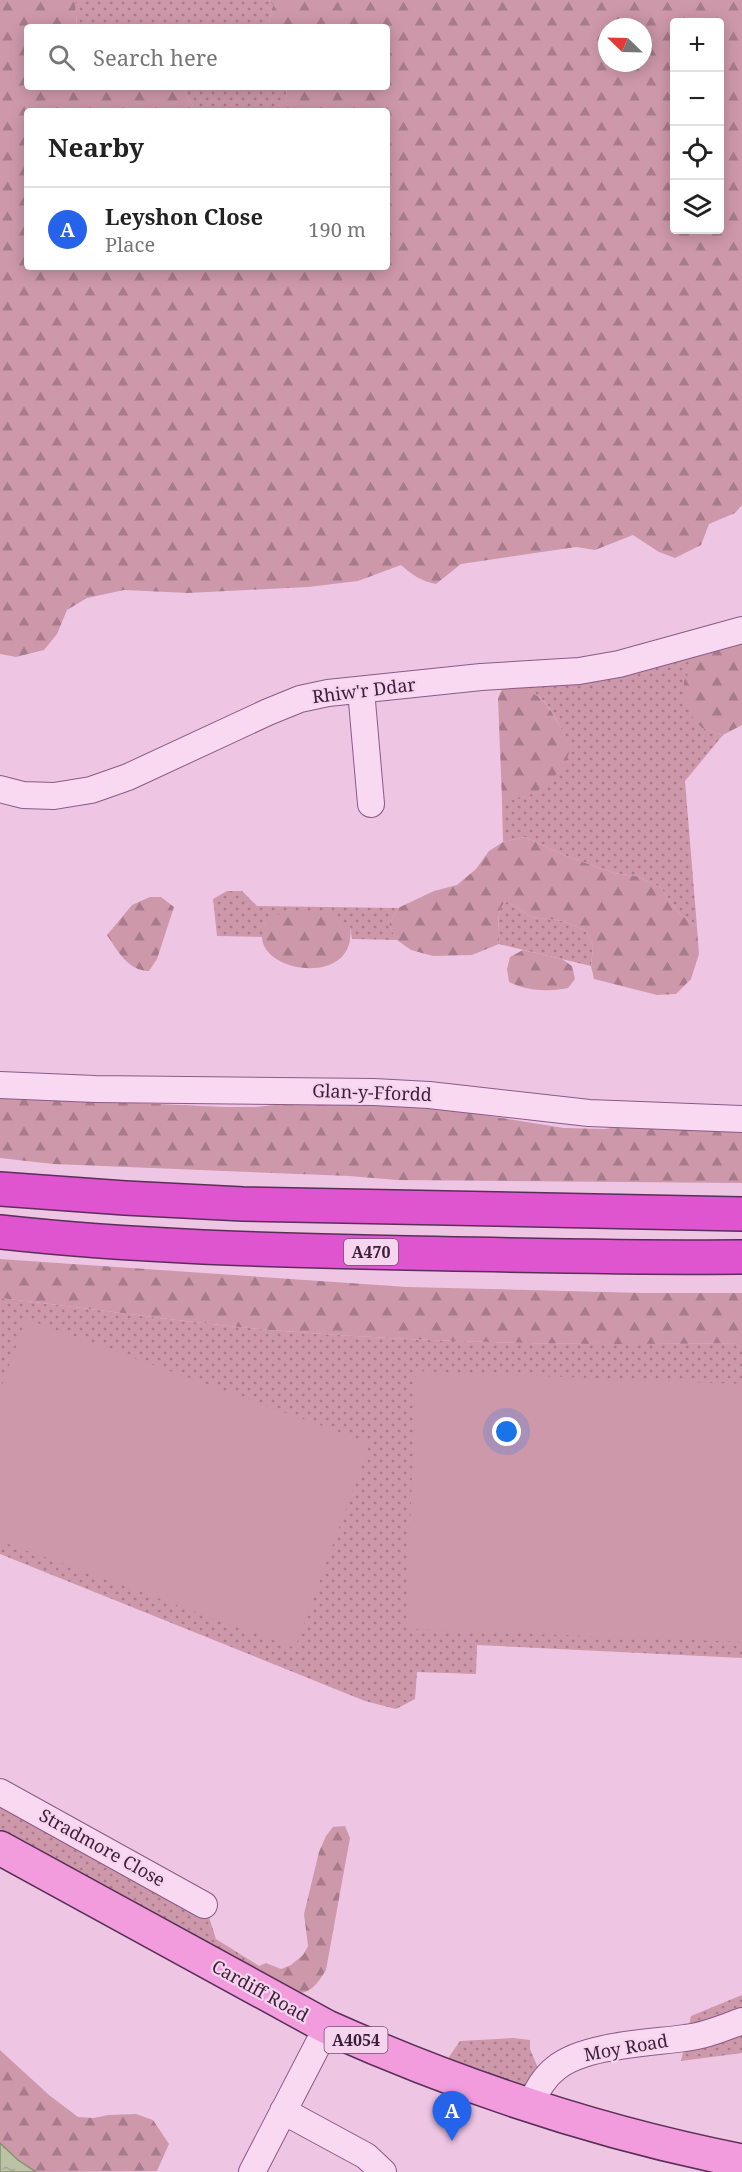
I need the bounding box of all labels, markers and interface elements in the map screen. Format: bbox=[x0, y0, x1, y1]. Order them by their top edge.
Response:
north arrow bbox=[598, 18, 652, 72]
map controls bbox=[670, 18, 724, 234]
button: + bbox=[670, 18, 724, 72]
search box bbox=[24, 24, 390, 90]
icon: search bbox=[45, 41, 78, 74]
text: Search here bbox=[93, 42, 218, 72]
button: − bbox=[670, 72, 724, 126]
button: locate bbox=[670, 126, 724, 180]
text: Nearby bbox=[48, 129, 144, 165]
button: layers bbox=[670, 180, 724, 234]
text: Leyshon Close bbox=[105, 201, 263, 231]
text: A bbox=[60, 216, 75, 243]
text: 190 m bbox=[308, 216, 366, 243]
text: Place bbox=[105, 231, 155, 258]
street label: Rhiw'r Ddar bbox=[311, 672, 418, 708]
street label: Glan-y-Ffordd bbox=[312, 1078, 432, 1106]
road number: A470 bbox=[344, 1239, 398, 1265]
your location bbox=[492, 1417, 521, 1446]
street label: Stradmore Close bbox=[35, 1803, 170, 1892]
street label: Cardiff Road bbox=[208, 1954, 313, 2027]
road number: A4054 bbox=[324, 2027, 388, 2053]
street label: Moy Road bbox=[582, 2028, 670, 2066]
pin: A bbox=[432, 2092, 472, 2141]

